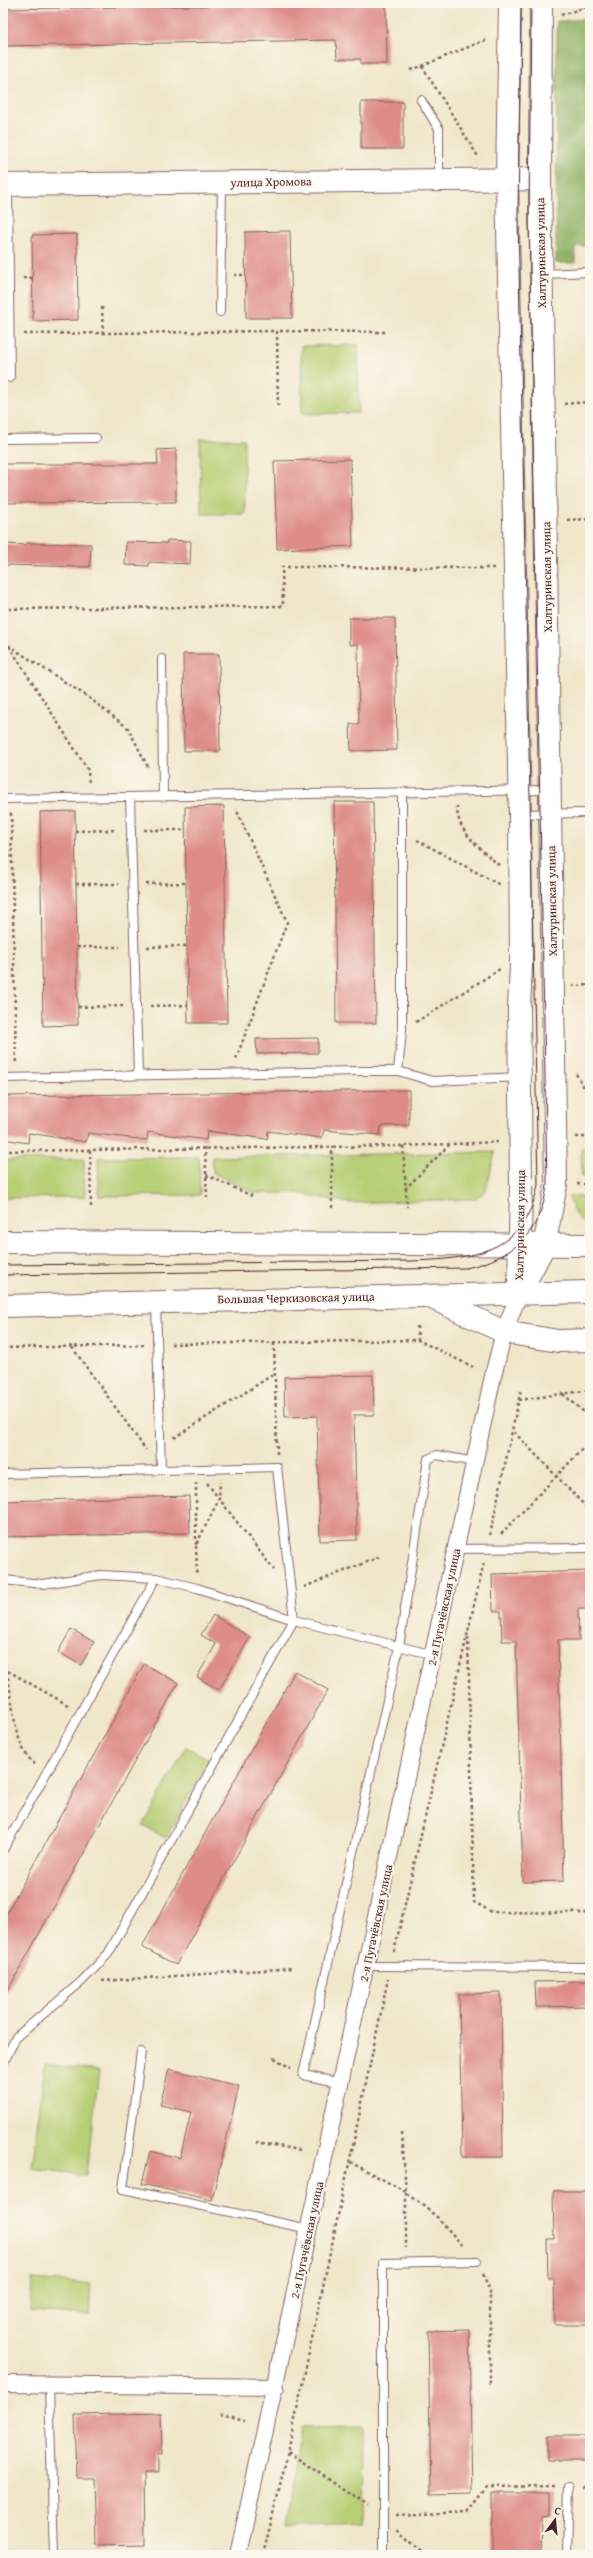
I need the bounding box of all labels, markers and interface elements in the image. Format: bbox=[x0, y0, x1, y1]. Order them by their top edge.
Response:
street label: улица Хромова bbox=[229, 172, 312, 191]
street label: Халтуринская улица bbox=[531, 197, 550, 308]
street label: Халтуринская улица bbox=[537, 521, 556, 632]
street label: Халтуринская улица bbox=[542, 845, 561, 956]
street label: Халтуринская улица bbox=[510, 1169, 529, 1280]
street label: Большая Черкизовская улица bbox=[217, 1288, 375, 1307]
street label: 2-я Пугачёвская улица bbox=[423, 1546, 464, 1667]
street label: 2-я Пугачёвская улица bbox=[355, 1862, 396, 1983]
street label: 2-я Пугачёвская улица bbox=[286, 2179, 327, 2300]
north arrow bbox=[535, 2500, 575, 2540]
text: С bbox=[553, 2502, 563, 2519]

